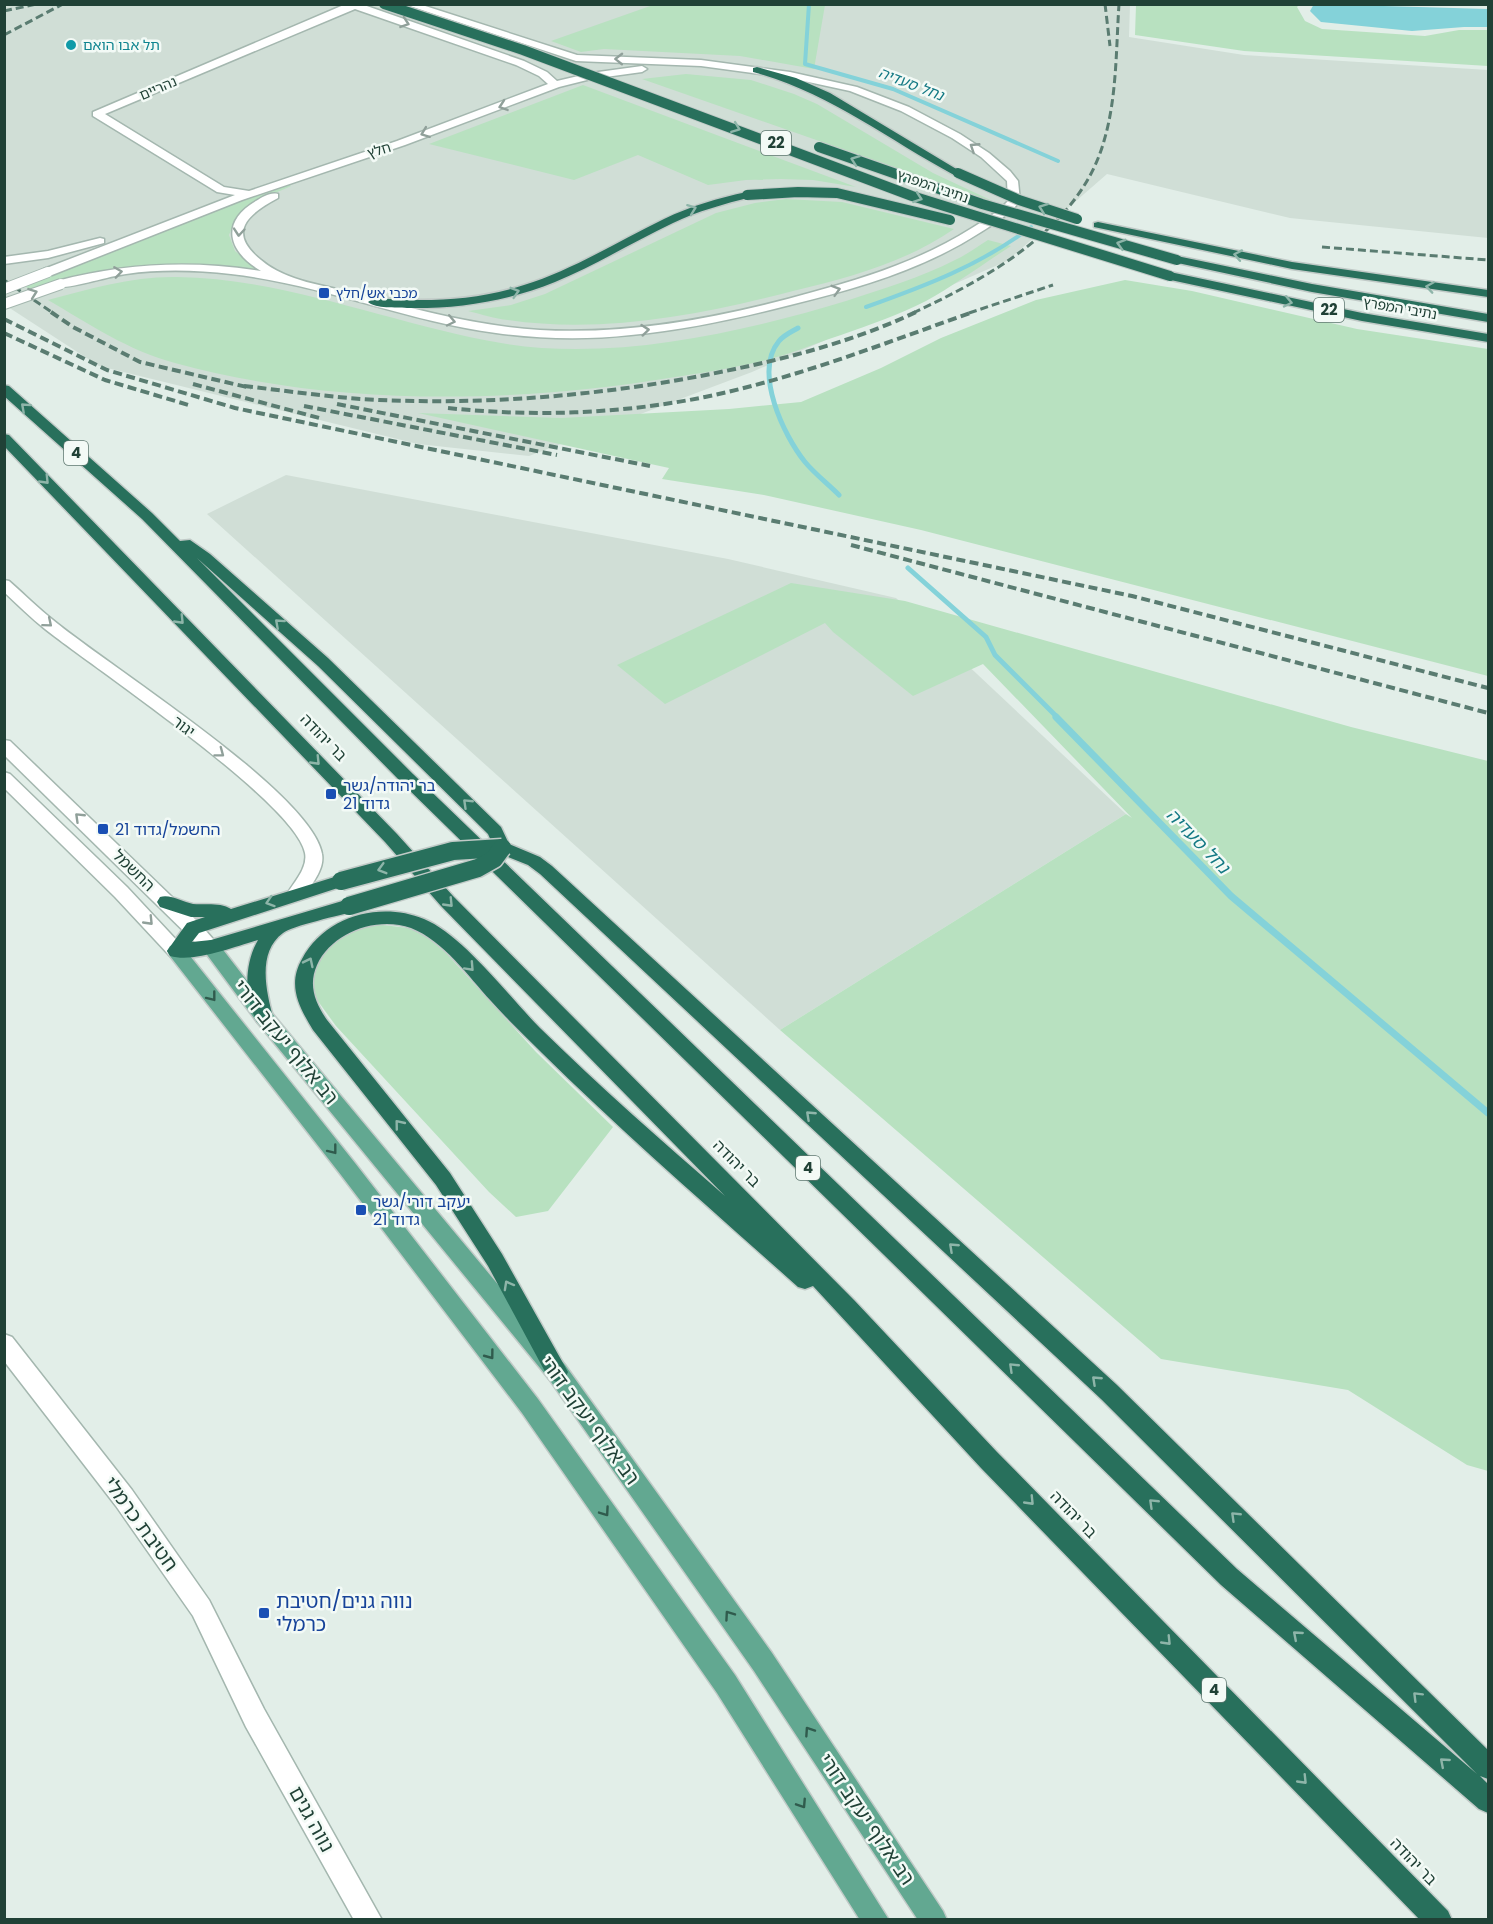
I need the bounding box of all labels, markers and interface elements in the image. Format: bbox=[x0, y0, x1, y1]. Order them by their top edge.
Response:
one-way arrow bbox=[400, 16, 410, 29]
place label: תל אבו הואם bbox=[83, 35, 160, 55]
marker: תל אבו הואם bbox=[64, 38, 78, 52]
one-way arrow bbox=[614, 53, 623, 66]
water label: נחל סעדיה bbox=[876, 62, 948, 106]
street label: נהריים bbox=[136, 71, 180, 105]
one-way arrow bbox=[498, 98, 509, 111]
one-way arrow bbox=[730, 121, 741, 133]
one-way arrow bbox=[420, 126, 431, 139]
road number: 22 bbox=[761, 131, 791, 155]
street label: חלץ bbox=[365, 137, 393, 163]
one-way arrow bbox=[970, 143, 981, 154]
one-way arrow bbox=[850, 155, 861, 167]
street label: נתיבי המפרץ bbox=[894, 164, 972, 208]
one-way arrow bbox=[912, 191, 923, 203]
one-way arrow bbox=[1038, 203, 1048, 216]
one-way arrow bbox=[686, 204, 696, 217]
one-way arrow bbox=[233, 227, 246, 236]
one-way arrow bbox=[1116, 239, 1127, 251]
one-way arrow bbox=[1233, 249, 1243, 262]
one-way arrow bbox=[114, 266, 123, 278]
one-way arrow bbox=[1426, 282, 1435, 294]
place label: מכבי אש/חלץ bbox=[336, 283, 417, 303]
one-way arrow bbox=[830, 285, 841, 297]
marker: מכבי אש/חלץ bbox=[317, 286, 331, 300]
one-way arrow bbox=[509, 287, 520, 299]
one-way arrow bbox=[27, 288, 37, 301]
street label: נתיבי המפרץ bbox=[1362, 292, 1438, 324]
one-way arrow bbox=[1283, 295, 1293, 308]
road number: 22 bbox=[1314, 298, 1344, 322]
one-way arrow bbox=[446, 314, 456, 327]
one-way arrow bbox=[641, 324, 650, 336]
one-way arrow bbox=[21, 403, 32, 414]
road number: 4 bbox=[64, 441, 88, 465]
one-way arrow bbox=[38, 473, 49, 483]
one-way arrow bbox=[173, 614, 184, 624]
one-way arrow bbox=[41, 616, 52, 627]
one-way arrow bbox=[275, 619, 286, 630]
street label: בר יהודה bbox=[295, 708, 352, 767]
street label: יגור bbox=[167, 710, 200, 743]
one-way arrow bbox=[214, 746, 225, 757]
one-way arrow bbox=[308, 753, 319, 764]
place label: בר יהודה/גשר גדוד 21 bbox=[343, 774, 436, 815]
marker: בר יהודה/גשר גדוד 21 bbox=[324, 787, 338, 801]
one-way arrow bbox=[463, 799, 473, 810]
water label: נחל סעדיה bbox=[1161, 803, 1237, 880]
one-way arrow bbox=[76, 813, 86, 824]
place label: החשמל/גדוד 21 bbox=[115, 818, 221, 841]
marker: החשמל/גדוד 21 bbox=[96, 822, 110, 836]
street label: החשמל bbox=[107, 844, 160, 896]
one-way arrow bbox=[378, 862, 388, 874]
one-way arrow bbox=[265, 895, 276, 908]
one-way arrow bbox=[442, 895, 453, 906]
one-way arrow bbox=[141, 914, 152, 925]
one-way arrow bbox=[302, 958, 314, 969]
one-way arrow bbox=[463, 960, 474, 971]
street label: רב אלוף יעקב דורי bbox=[227, 974, 345, 1110]
one-way arrow bbox=[205, 990, 216, 1001]
one-way arrow bbox=[806, 1111, 816, 1122]
one-way arrow bbox=[395, 1120, 406, 1131]
street label: בר יהודה bbox=[708, 1134, 766, 1192]
one-way arrow bbox=[326, 1143, 337, 1154]
road number: 4 bbox=[796, 1156, 820, 1180]
place label: יעקב דורי/גשר גדוד 21 bbox=[373, 1190, 471, 1231]
marker: יעקב דורי/גשר גדוד 21 bbox=[354, 1203, 368, 1217]
one-way arrow bbox=[949, 1244, 960, 1255]
one-way arrow bbox=[504, 1280, 515, 1291]
one-way arrow bbox=[483, 1348, 494, 1359]
street label: רב אלוף יעקב דורי bbox=[534, 1350, 646, 1490]
one-way arrow bbox=[1010, 1363, 1020, 1374]
one-way arrow bbox=[1092, 1376, 1102, 1387]
street label: חטיבת כרמלי bbox=[97, 1471, 185, 1577]
street label: בר יהודה bbox=[1045, 1485, 1102, 1544]
one-way arrow bbox=[1023, 1494, 1034, 1505]
one-way arrow bbox=[1150, 1499, 1160, 1510]
one-way arrow bbox=[598, 1506, 609, 1517]
one-way arrow bbox=[1232, 1512, 1242, 1523]
place label: נווה גנים/חטיבת כרמלי bbox=[276, 1587, 412, 1638]
marker: נווה גנים/חטיבת כרמלי bbox=[257, 1606, 271, 1620]
one-way arrow bbox=[725, 1610, 736, 1621]
one-way arrow bbox=[1293, 1631, 1303, 1642]
one-way arrow bbox=[1159, 1633, 1170, 1644]
road number: 4 bbox=[1202, 1678, 1226, 1702]
one-way arrow bbox=[1414, 1693, 1425, 1704]
one-way arrow bbox=[805, 1726, 816, 1737]
street label: רב אלוף יעקב דורי bbox=[813, 1748, 921, 1890]
one-way arrow bbox=[1440, 1758, 1451, 1769]
one-way arrow bbox=[1295, 1773, 1306, 1784]
street label: נווה גנים bbox=[282, 1781, 342, 1857]
one-way arrow bbox=[795, 1798, 807, 1808]
street label: בר יהודה bbox=[1385, 1832, 1442, 1891]

